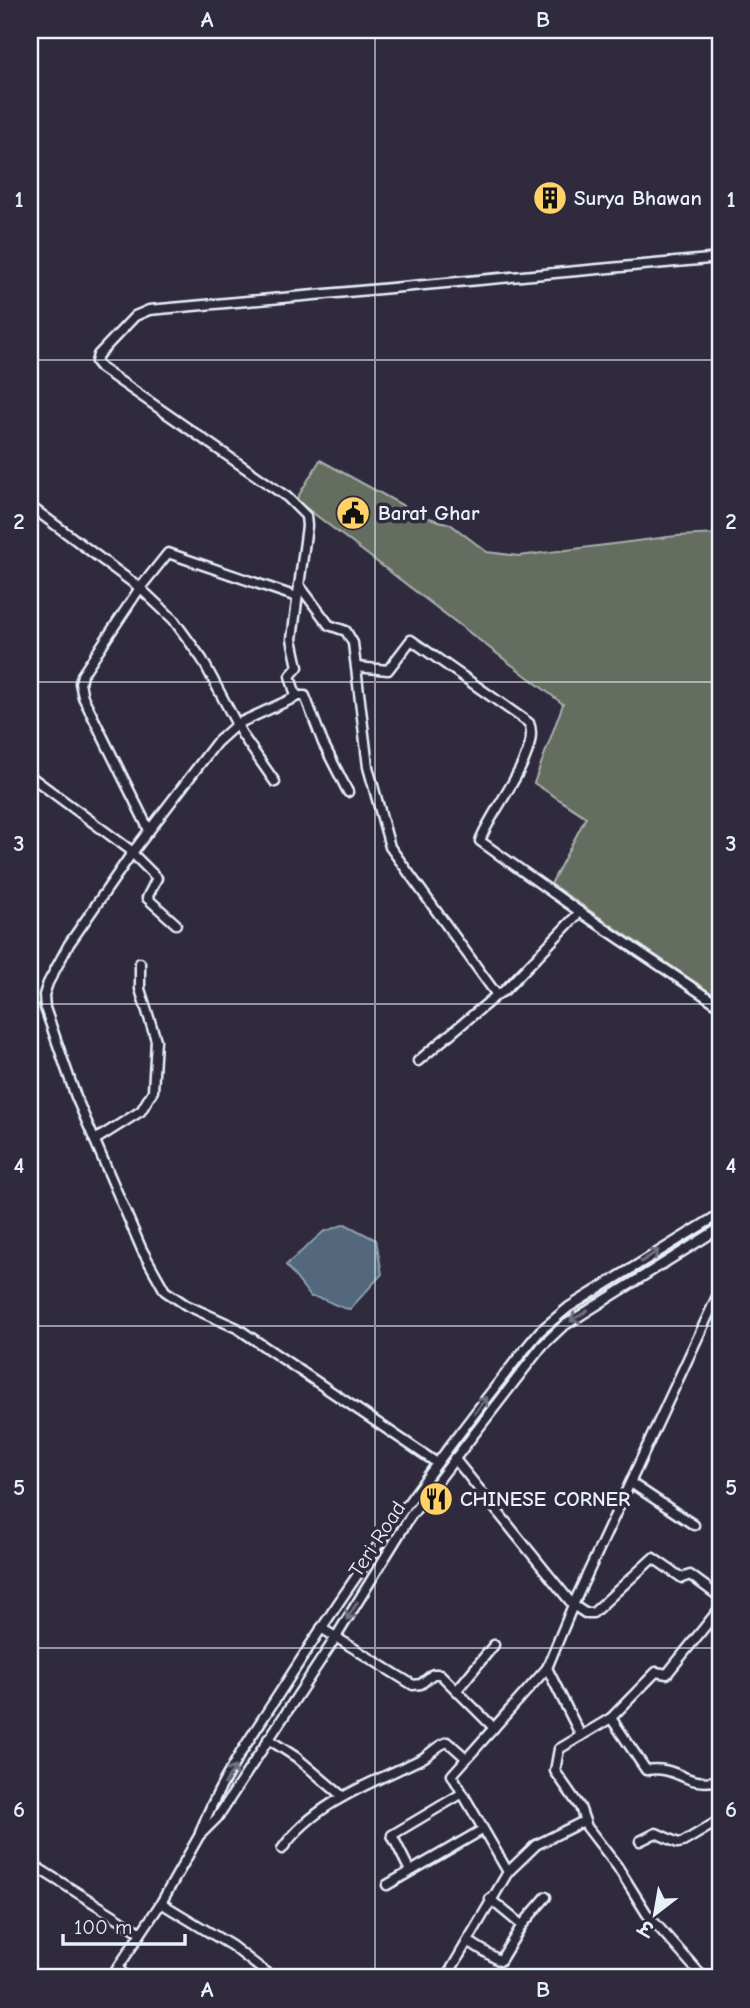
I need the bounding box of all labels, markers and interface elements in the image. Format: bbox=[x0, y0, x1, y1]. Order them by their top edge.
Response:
text: A bbox=[201, 6, 214, 33]
text: B bbox=[536, 6, 550, 33]
building icon: Surya Bhawan bbox=[531, 179, 569, 217]
text: 1 bbox=[14, 186, 24, 213]
place label: Surya Bhawan bbox=[574, 186, 702, 210]
text: 1 bbox=[726, 186, 736, 213]
public building icon: Barat Ghar bbox=[334, 494, 372, 532]
place label: Barat Ghar bbox=[378, 501, 480, 525]
text: 2 bbox=[13, 508, 25, 535]
text: 2 bbox=[725, 508, 737, 535]
text: 3 bbox=[13, 830, 25, 857]
text: 3 bbox=[725, 830, 737, 857]
text: 4 bbox=[14, 1152, 25, 1179]
text: 4 bbox=[726, 1152, 737, 1179]
one-way arrow bbox=[640, 1249, 659, 1264]
one-way arrow bbox=[570, 1309, 590, 1323]
one-way arrow bbox=[473, 1396, 488, 1415]
text: 5 bbox=[13, 1474, 25, 1501]
text: 5 bbox=[725, 1474, 737, 1501]
restaurant icon: CHINESE CORNER bbox=[417, 1480, 455, 1518]
place label: CHINESE CORNER bbox=[460, 1487, 630, 1511]
street label: Teri Road bbox=[344, 1497, 410, 1581]
one-way arrow bbox=[345, 1600, 359, 1620]
one-way arrow bbox=[223, 1766, 237, 1786]
text: 6 bbox=[13, 1796, 25, 1823]
text: 6 bbox=[725, 1796, 737, 1823]
north arrow bbox=[620, 1878, 690, 1948]
scale bar bbox=[63, 1903, 186, 1947]
text: उ bbox=[634, 1914, 660, 1941]
text: 100 m bbox=[74, 1915, 132, 1939]
text: A bbox=[201, 1976, 214, 2003]
text: B bbox=[536, 1976, 550, 2003]

